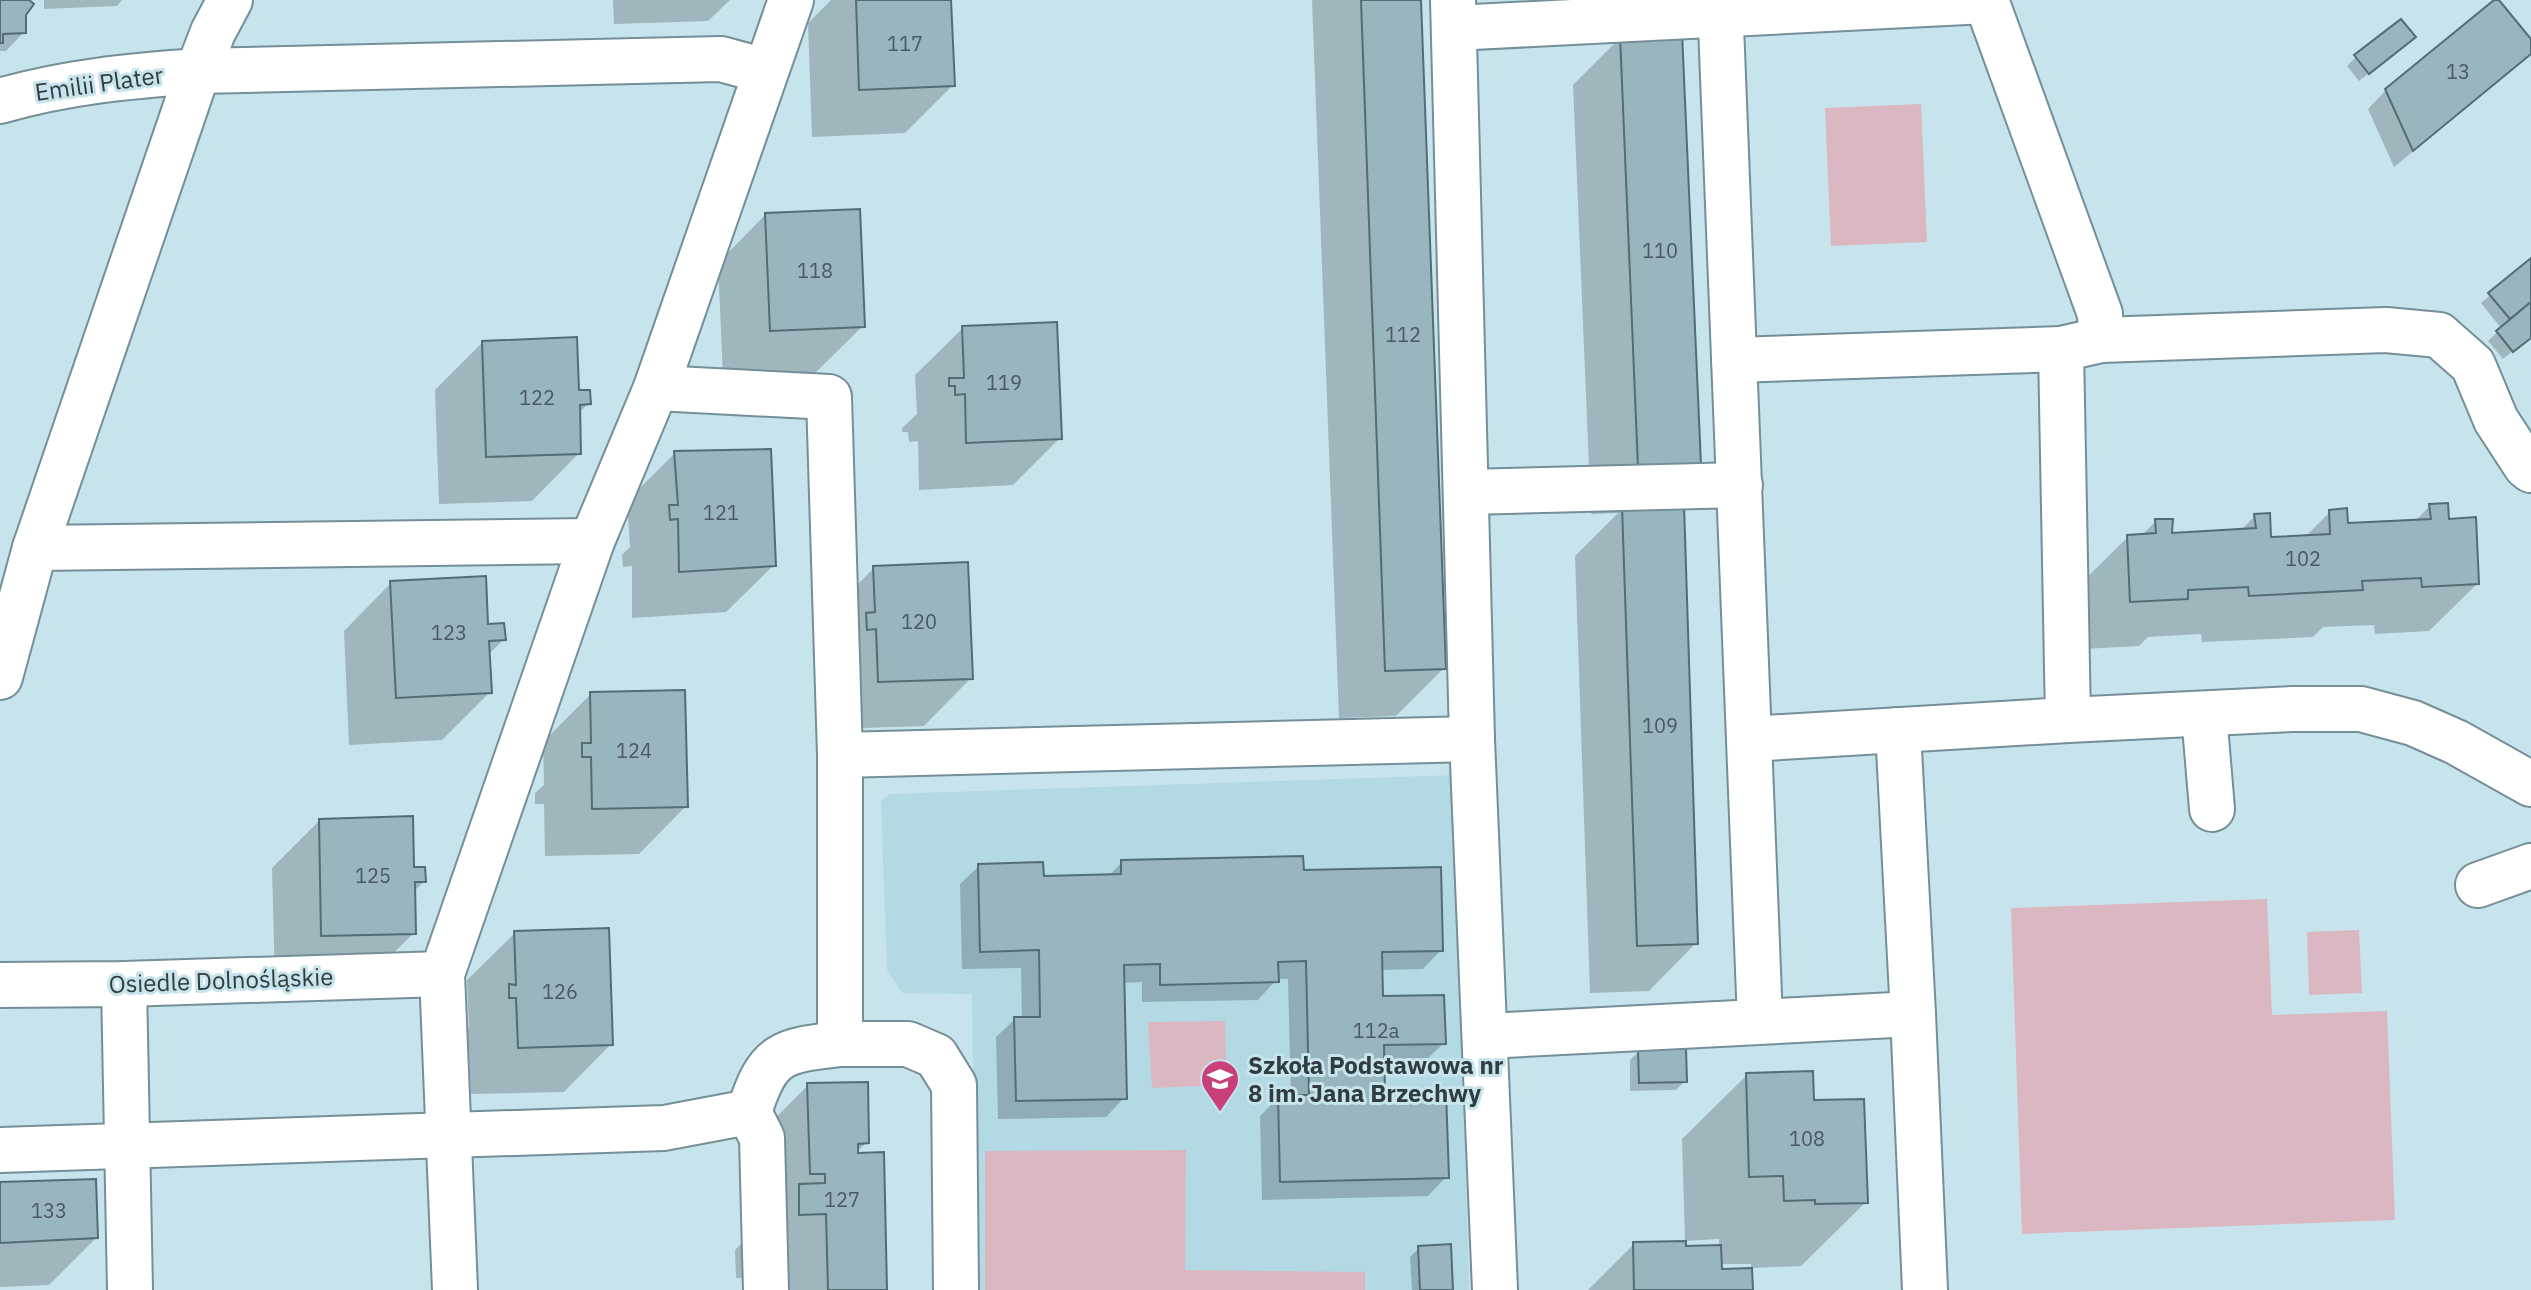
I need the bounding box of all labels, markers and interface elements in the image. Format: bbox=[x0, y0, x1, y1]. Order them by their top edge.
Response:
house number: 117 bbox=[887, 30, 923, 57]
street label: Emilii Plater bbox=[33, 58, 165, 108]
house number: 13 bbox=[2446, 58, 2470, 85]
house number: 110 bbox=[1642, 237, 1678, 264]
house number: 118 bbox=[797, 257, 833, 284]
house number: 112 bbox=[1385, 321, 1421, 348]
house number: 119 bbox=[986, 369, 1022, 396]
house number: 122 bbox=[519, 384, 555, 411]
house number: 121 bbox=[703, 499, 739, 526]
house number: 102 bbox=[2285, 545, 2321, 572]
house number: 120 bbox=[901, 608, 937, 635]
house number: 123 bbox=[431, 619, 467, 646]
house number: 109 bbox=[1642, 712, 1678, 739]
house number: 124 bbox=[616, 737, 652, 764]
house number: 125 bbox=[355, 862, 391, 889]
street label: Osiedle Dolnośląskie bbox=[108, 960, 334, 1000]
house number: 126 bbox=[542, 978, 578, 1005]
house number: 112a bbox=[1353, 1017, 1400, 1044]
place label: Szkoła Podstawowa nr 8 im. Jana Brzechwy bbox=[1248, 1049, 1504, 1109]
school or university icon: Szkoła Podstawowa nr 8 im. Jana Brzechwy bbox=[1199, 1058, 1241, 1113]
house number: 108 bbox=[1789, 1125, 1825, 1152]
house number: 127 bbox=[824, 1186, 860, 1213]
house number: 133 bbox=[31, 1197, 67, 1224]

